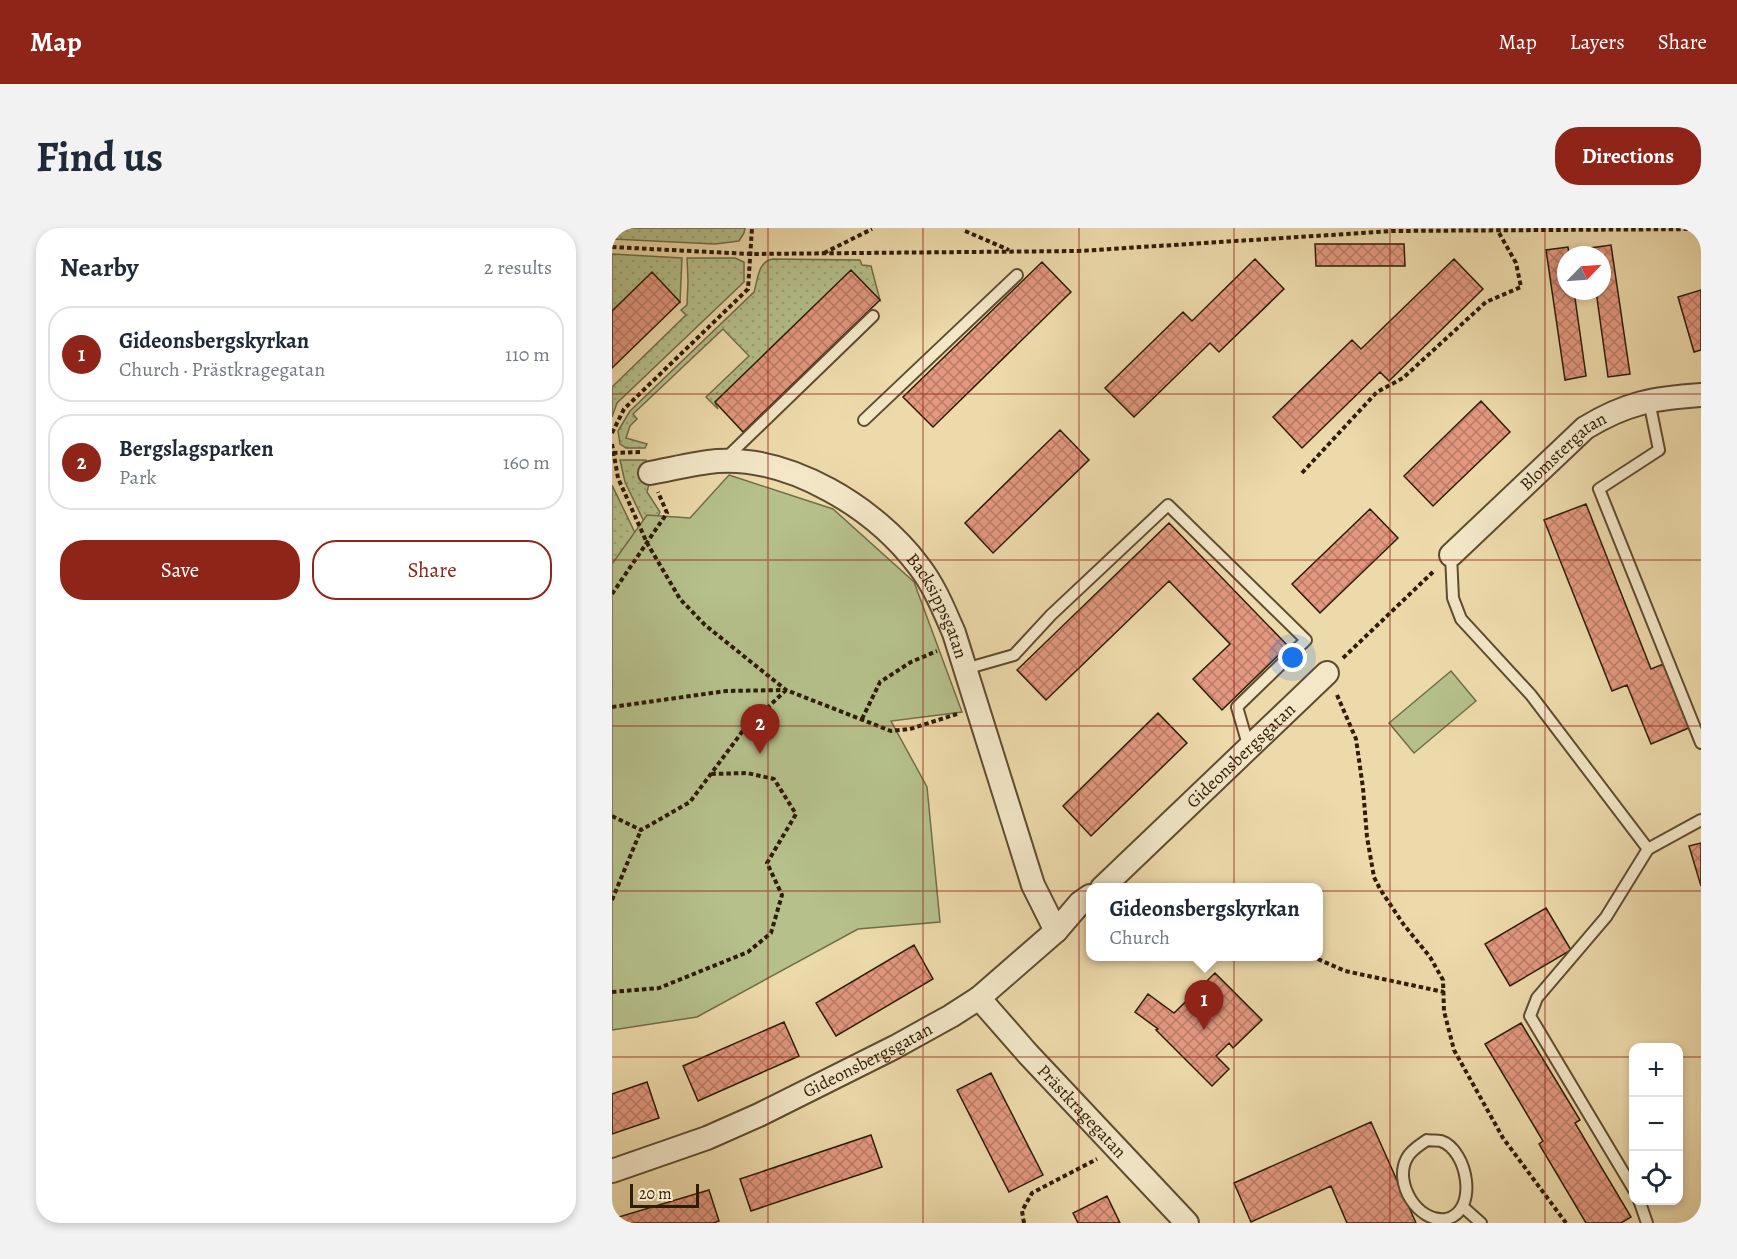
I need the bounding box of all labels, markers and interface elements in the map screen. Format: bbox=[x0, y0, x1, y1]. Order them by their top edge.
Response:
text: Map bbox=[30, 23, 82, 61]
text: Map bbox=[1498, 28, 1537, 56]
text: Layers bbox=[1570, 28, 1625, 56]
text: Share bbox=[1658, 28, 1707, 56]
button: Directions bbox=[1555, 127, 1701, 185]
text: Find us bbox=[36, 128, 163, 185]
north arrow bbox=[1557, 246, 1611, 300]
text: Nearby bbox=[60, 250, 139, 285]
text: 2 results bbox=[484, 254, 552, 281]
text: Gideonsbergskyrkan bbox=[119, 326, 309, 356]
text: 1 bbox=[78, 341, 85, 368]
text: 110 m bbox=[505, 341, 550, 368]
text: Church · Prästkragegatan bbox=[119, 356, 325, 383]
street label: Blomstergatan bbox=[1514, 406, 1611, 496]
text: Bergslagsparken bbox=[119, 434, 274, 464]
text: 2 bbox=[77, 449, 86, 476]
text: 160 m bbox=[503, 449, 550, 476]
text: Park bbox=[119, 464, 157, 491]
button: Save bbox=[60, 540, 300, 600]
button: Share bbox=[312, 540, 552, 600]
street label: Backsippsgatan bbox=[901, 548, 973, 662]
your location bbox=[1278, 643, 1307, 672]
street label: Gideonsbergsgatan bbox=[1181, 697, 1301, 813]
pin: 2 bbox=[740, 704, 780, 754]
popup bbox=[1086, 883, 1323, 961]
text: Gideonsbergskyrkan bbox=[1109, 894, 1300, 924]
text: Church bbox=[1109, 924, 1170, 951]
pin: 1 bbox=[1184, 980, 1224, 1030]
street label: Gideonsbergsgatan bbox=[799, 1017, 937, 1103]
map controls bbox=[1629, 1043, 1683, 1205]
button: + bbox=[1629, 1043, 1683, 1097]
street label: Prästkragegatan bbox=[1032, 1059, 1132, 1163]
button: − bbox=[1629, 1097, 1683, 1151]
button: locate bbox=[1629, 1151, 1683, 1205]
scale bar bbox=[630, 1181, 699, 1208]
text: 20 m bbox=[639, 1183, 672, 1205]

